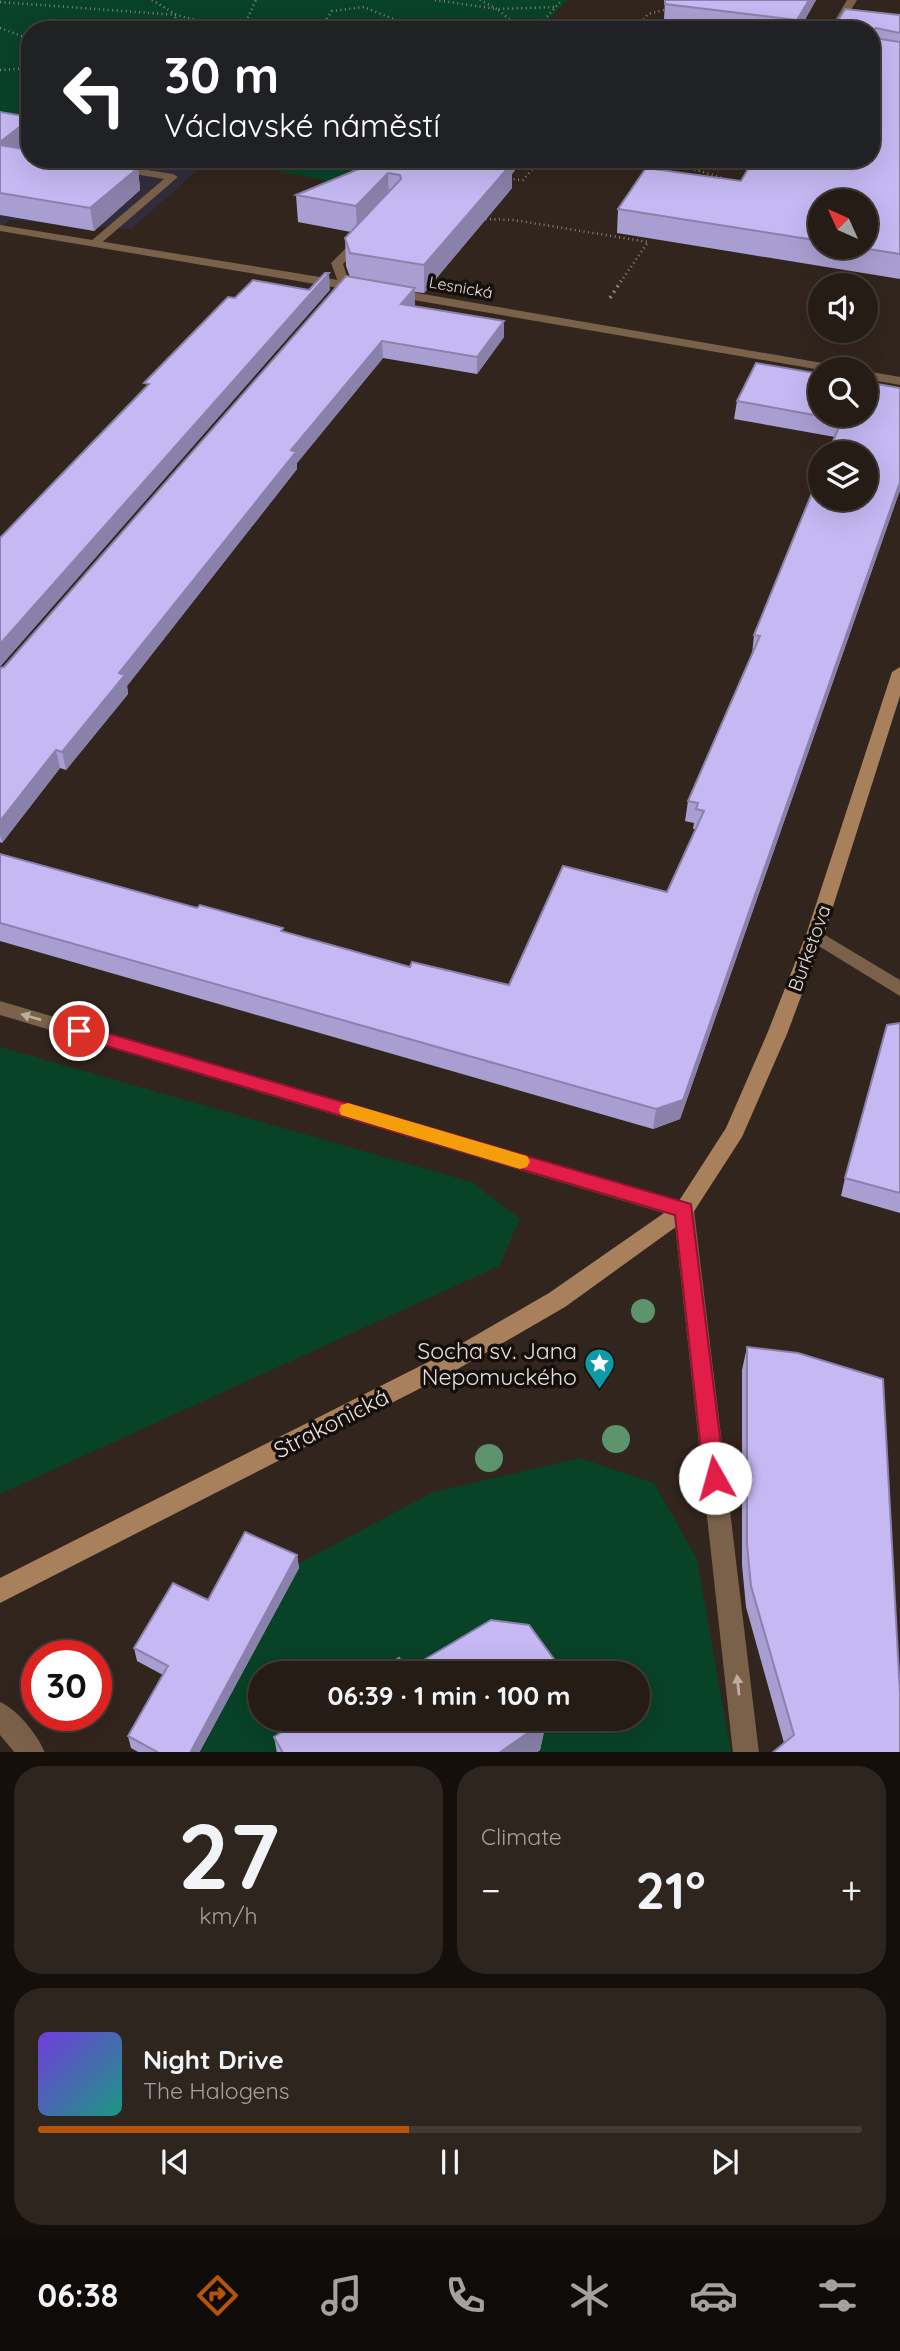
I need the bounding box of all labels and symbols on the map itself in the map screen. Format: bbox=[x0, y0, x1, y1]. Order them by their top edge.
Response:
north arrow bbox=[808, 189, 878, 259]
street label: Lesnická bbox=[428, 272, 494, 302]
street label: Burketova bbox=[782, 901, 836, 995]
pin bbox=[49, 1001, 109, 1061]
one-way arrow bbox=[20, 1012, 41, 1022]
place label: Socha sv. Jana Nepomuckého bbox=[417, 1336, 577, 1391]
place icon: Socha sv. Jana Nepomuckého bbox=[583, 1346, 617, 1390]
street label: Strakonická bbox=[269, 1382, 393, 1464]
position arrow bbox=[678, 1441, 752, 1515]
speed limit sign: 30 bbox=[21, 1640, 112, 1731]
one-way arrow bbox=[732, 1674, 743, 1696]

